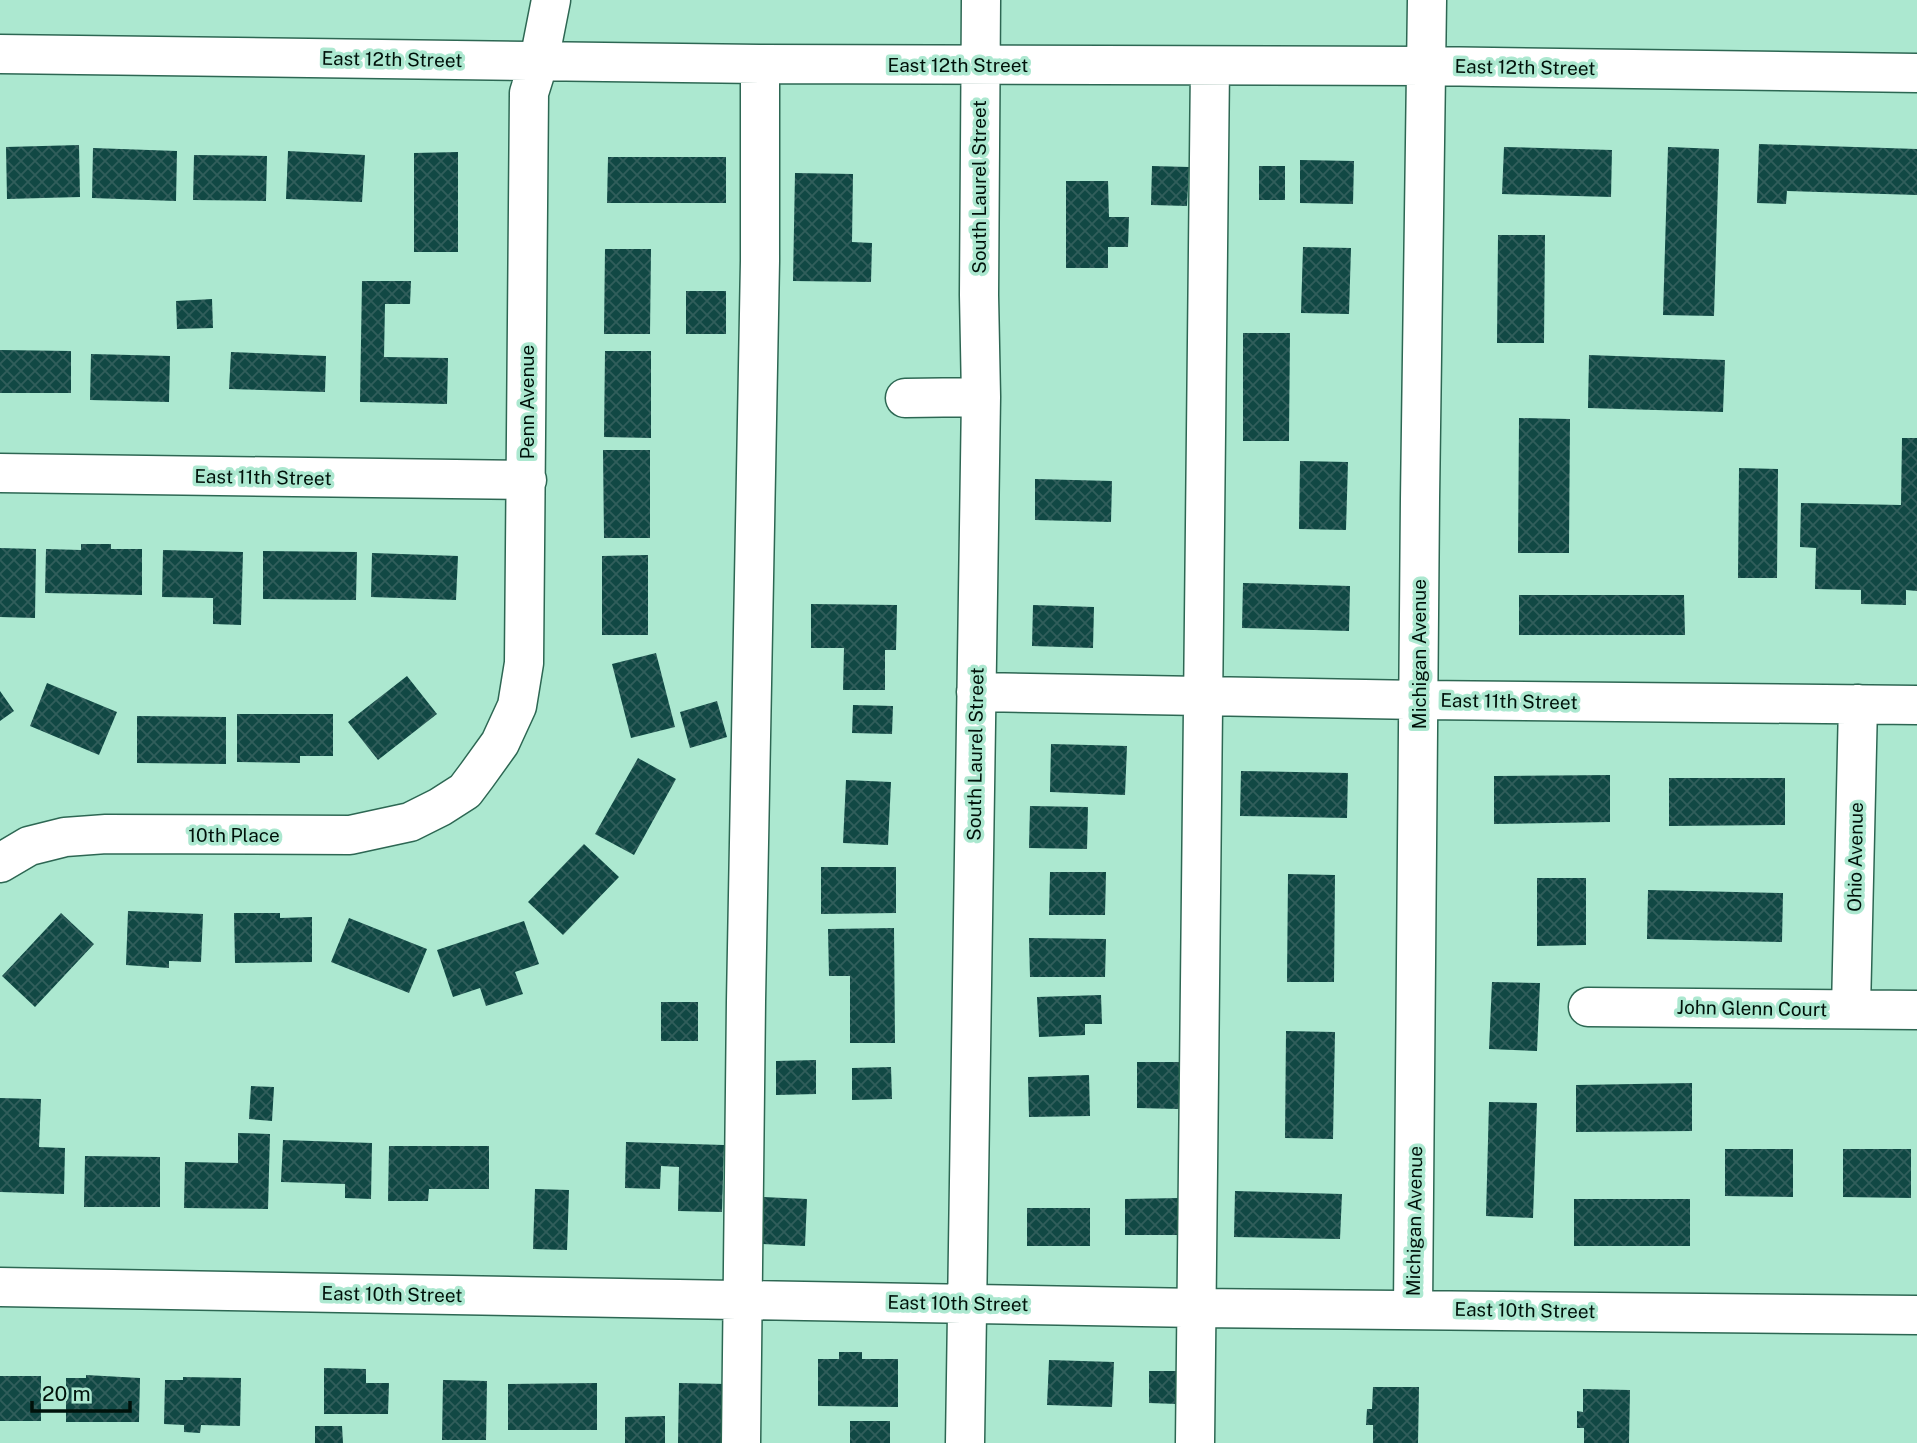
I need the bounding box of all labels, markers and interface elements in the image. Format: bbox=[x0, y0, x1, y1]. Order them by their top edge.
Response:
street label: East 12th Street bbox=[321, 47, 463, 71]
street label: East 12th Street bbox=[888, 54, 1029, 76]
street label: East 12th Street bbox=[1454, 55, 1596, 79]
street label: South Laurel Street bbox=[968, 100, 990, 274]
street label: Penn Avenue bbox=[516, 345, 538, 459]
street label: East 11th Street bbox=[194, 465, 332, 489]
street label: Michigan Avenue bbox=[1408, 579, 1430, 729]
street label: South Laurel Street bbox=[962, 667, 988, 841]
street label: East 11th Street bbox=[1440, 689, 1578, 713]
street label: Ohio Avenue bbox=[1843, 802, 1867, 912]
street label: 10th Place bbox=[188, 824, 280, 846]
street label: John Glenn Court bbox=[1676, 996, 1828, 1020]
street label: Michigan Avenue bbox=[1402, 1146, 1426, 1296]
street label: East 10th Street bbox=[321, 1282, 463, 1306]
street label: East 10th Street bbox=[887, 1291, 1029, 1315]
street label: East 10th Street bbox=[1454, 1298, 1596, 1322]
scale bar bbox=[32, 1370, 130, 1414]
text: 20 m bbox=[42, 1381, 91, 1406]

